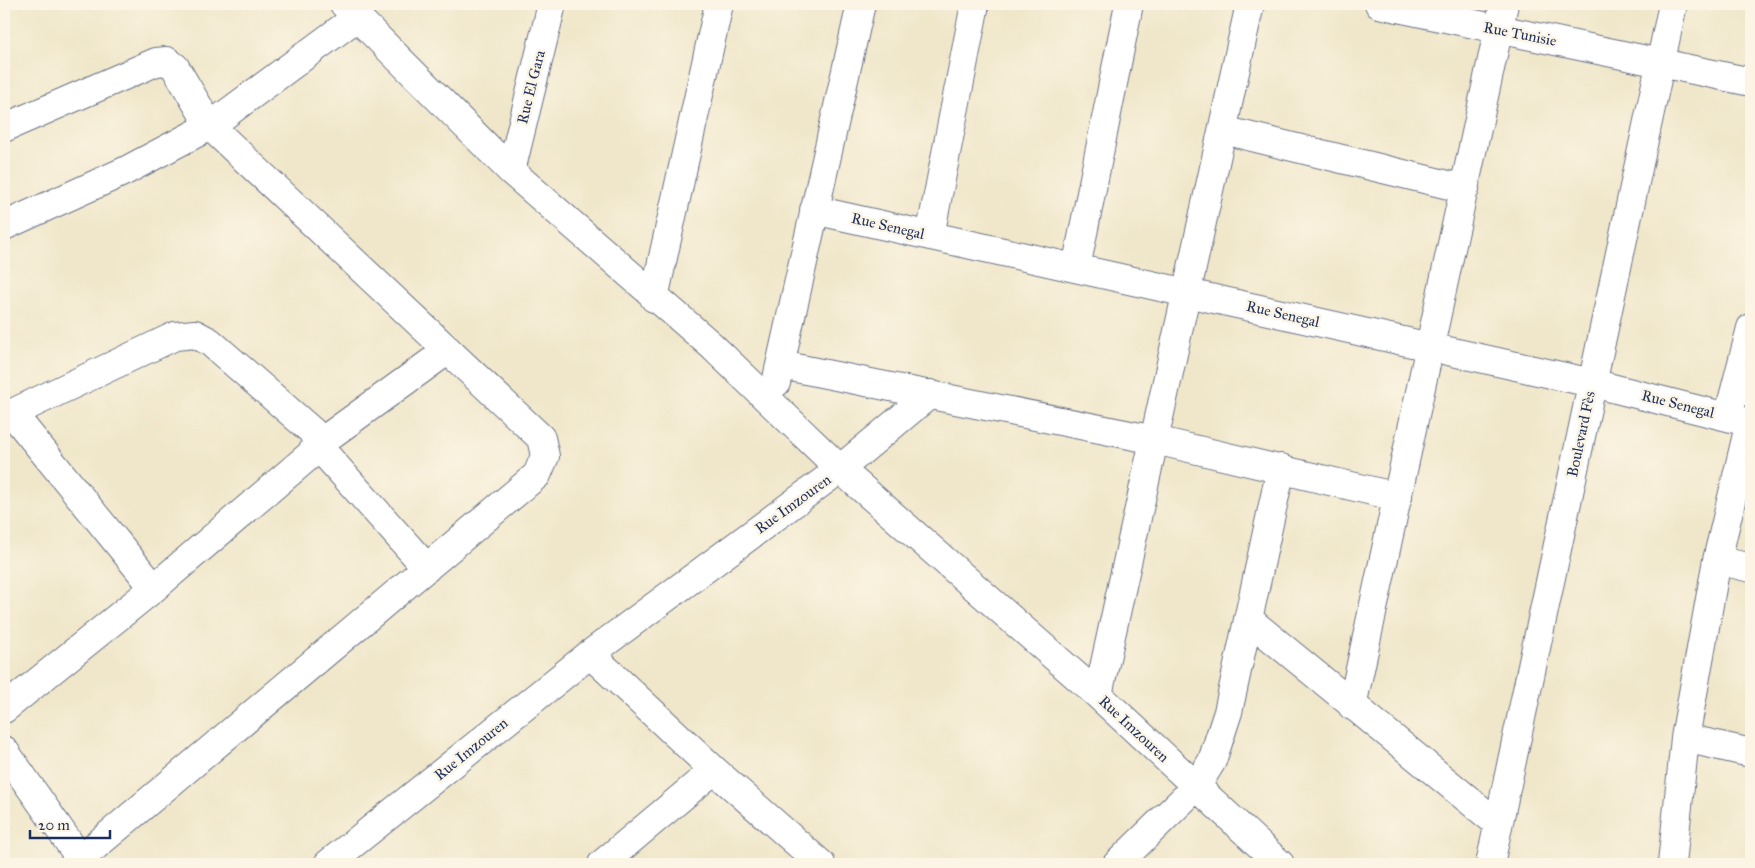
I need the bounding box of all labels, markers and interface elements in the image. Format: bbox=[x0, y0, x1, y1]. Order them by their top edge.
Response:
street label: Rue Tunisie bbox=[1482, 18, 1558, 50]
street label: Rue El Gara bbox=[513, 48, 549, 126]
street label: Rue Senegal bbox=[850, 209, 927, 243]
street label: Rue Senegal bbox=[1245, 297, 1322, 331]
street label: Rue Senegal bbox=[1640, 386, 1717, 422]
street label: Boulevard Fès bbox=[1563, 390, 1599, 478]
street label: Rue Imzouren bbox=[752, 470, 834, 538]
street label: Rue Imzouren bbox=[1095, 692, 1173, 766]
street label: Rue Imzouren bbox=[431, 714, 511, 784]
scale bar bbox=[30, 808, 110, 840]
text: 20 m bbox=[38, 816, 70, 834]

